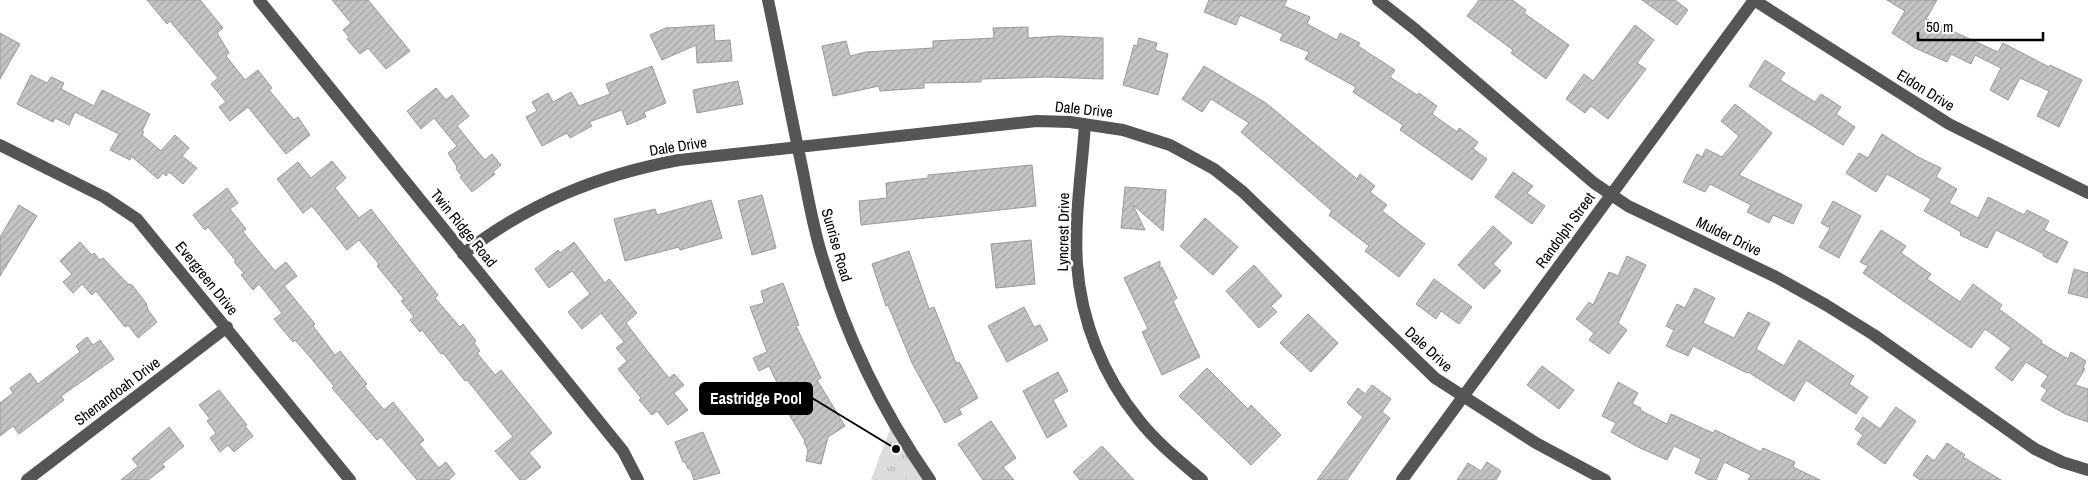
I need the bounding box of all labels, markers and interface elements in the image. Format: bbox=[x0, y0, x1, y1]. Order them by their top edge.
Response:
scale bar bbox=[1918, 10, 2043, 42]
text: 50 m bbox=[1926, 16, 1953, 37]
street label: Eldon Drive bbox=[1893, 64, 1959, 116]
street label: Dale Drive bbox=[1054, 96, 1114, 122]
street label: Dale Drive bbox=[648, 131, 708, 161]
street label: Twin Ridge Road bbox=[426, 184, 502, 272]
street label: Randolph Street bbox=[1530, 187, 1600, 272]
street label: Lyncrest Drive bbox=[1052, 192, 1074, 272]
street label: Sunrise Road bbox=[817, 206, 857, 284]
street label: Mulder Drive bbox=[1693, 211, 1765, 261]
street label: Evergreen Drive bbox=[171, 237, 243, 320]
street label: Dale Drive bbox=[1401, 322, 1458, 377]
street label: Shenandoah Drive bbox=[70, 352, 164, 430]
callout: Eastridge Pool bbox=[700, 383, 812, 414]
text: Eastridge Pool bbox=[710, 387, 802, 409]

